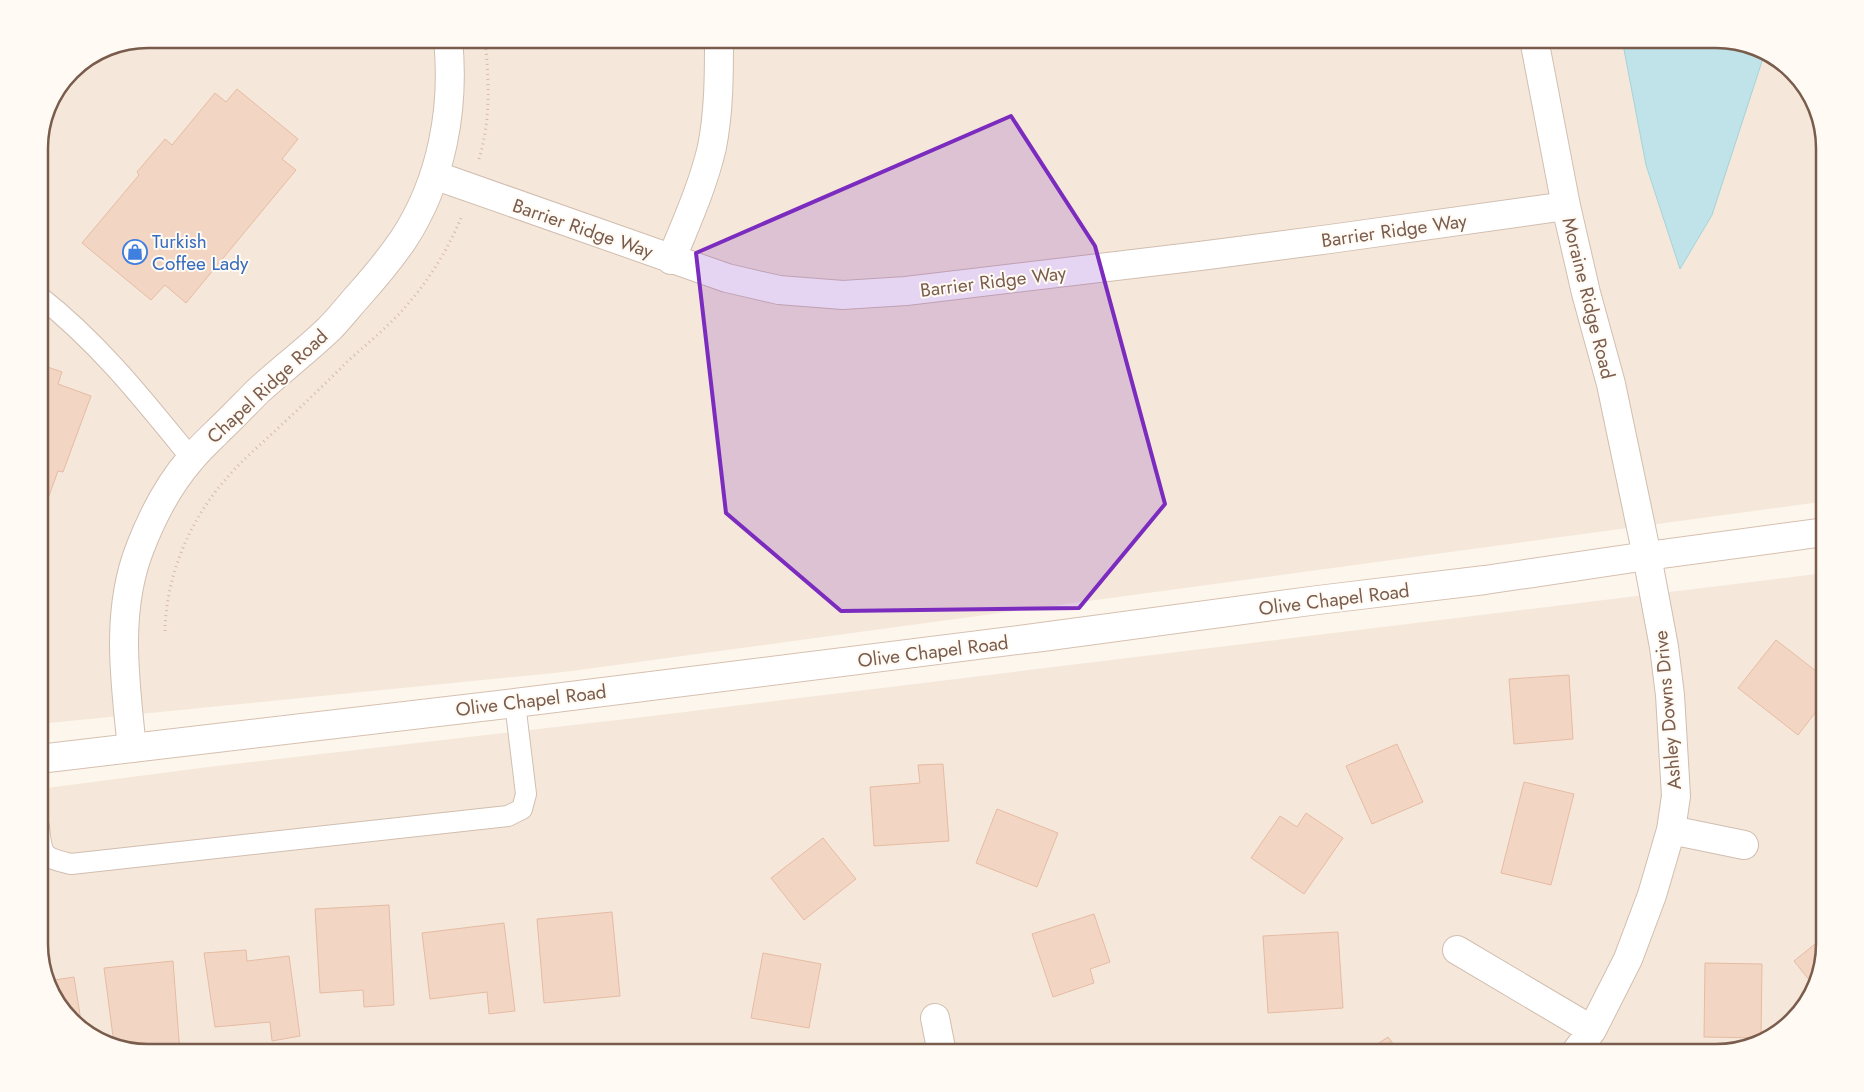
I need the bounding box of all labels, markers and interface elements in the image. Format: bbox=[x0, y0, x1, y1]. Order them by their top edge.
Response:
street label: Barrier Ridge Way bbox=[509, 192, 657, 265]
street label: Barrier Ridge Way bbox=[1320, 207, 1469, 254]
street label: Moraine Ridge Road bbox=[1555, 215, 1622, 382]
place label: Turkish Coffee Lady bbox=[152, 228, 249, 277]
shop icon: Turkish Coffee Lady bbox=[122, 239, 148, 265]
street label: Barrier Ridge Way bbox=[919, 259, 1068, 304]
street label: Chapel Ridge Road bbox=[201, 323, 334, 450]
street label: Olive Chapel Road bbox=[1257, 577, 1411, 622]
street label: Olive Chapel Road bbox=[856, 629, 1010, 674]
street label: Ashley Downs Drive bbox=[1647, 629, 1688, 791]
street label: Olive Chapel Road bbox=[454, 678, 608, 723]

